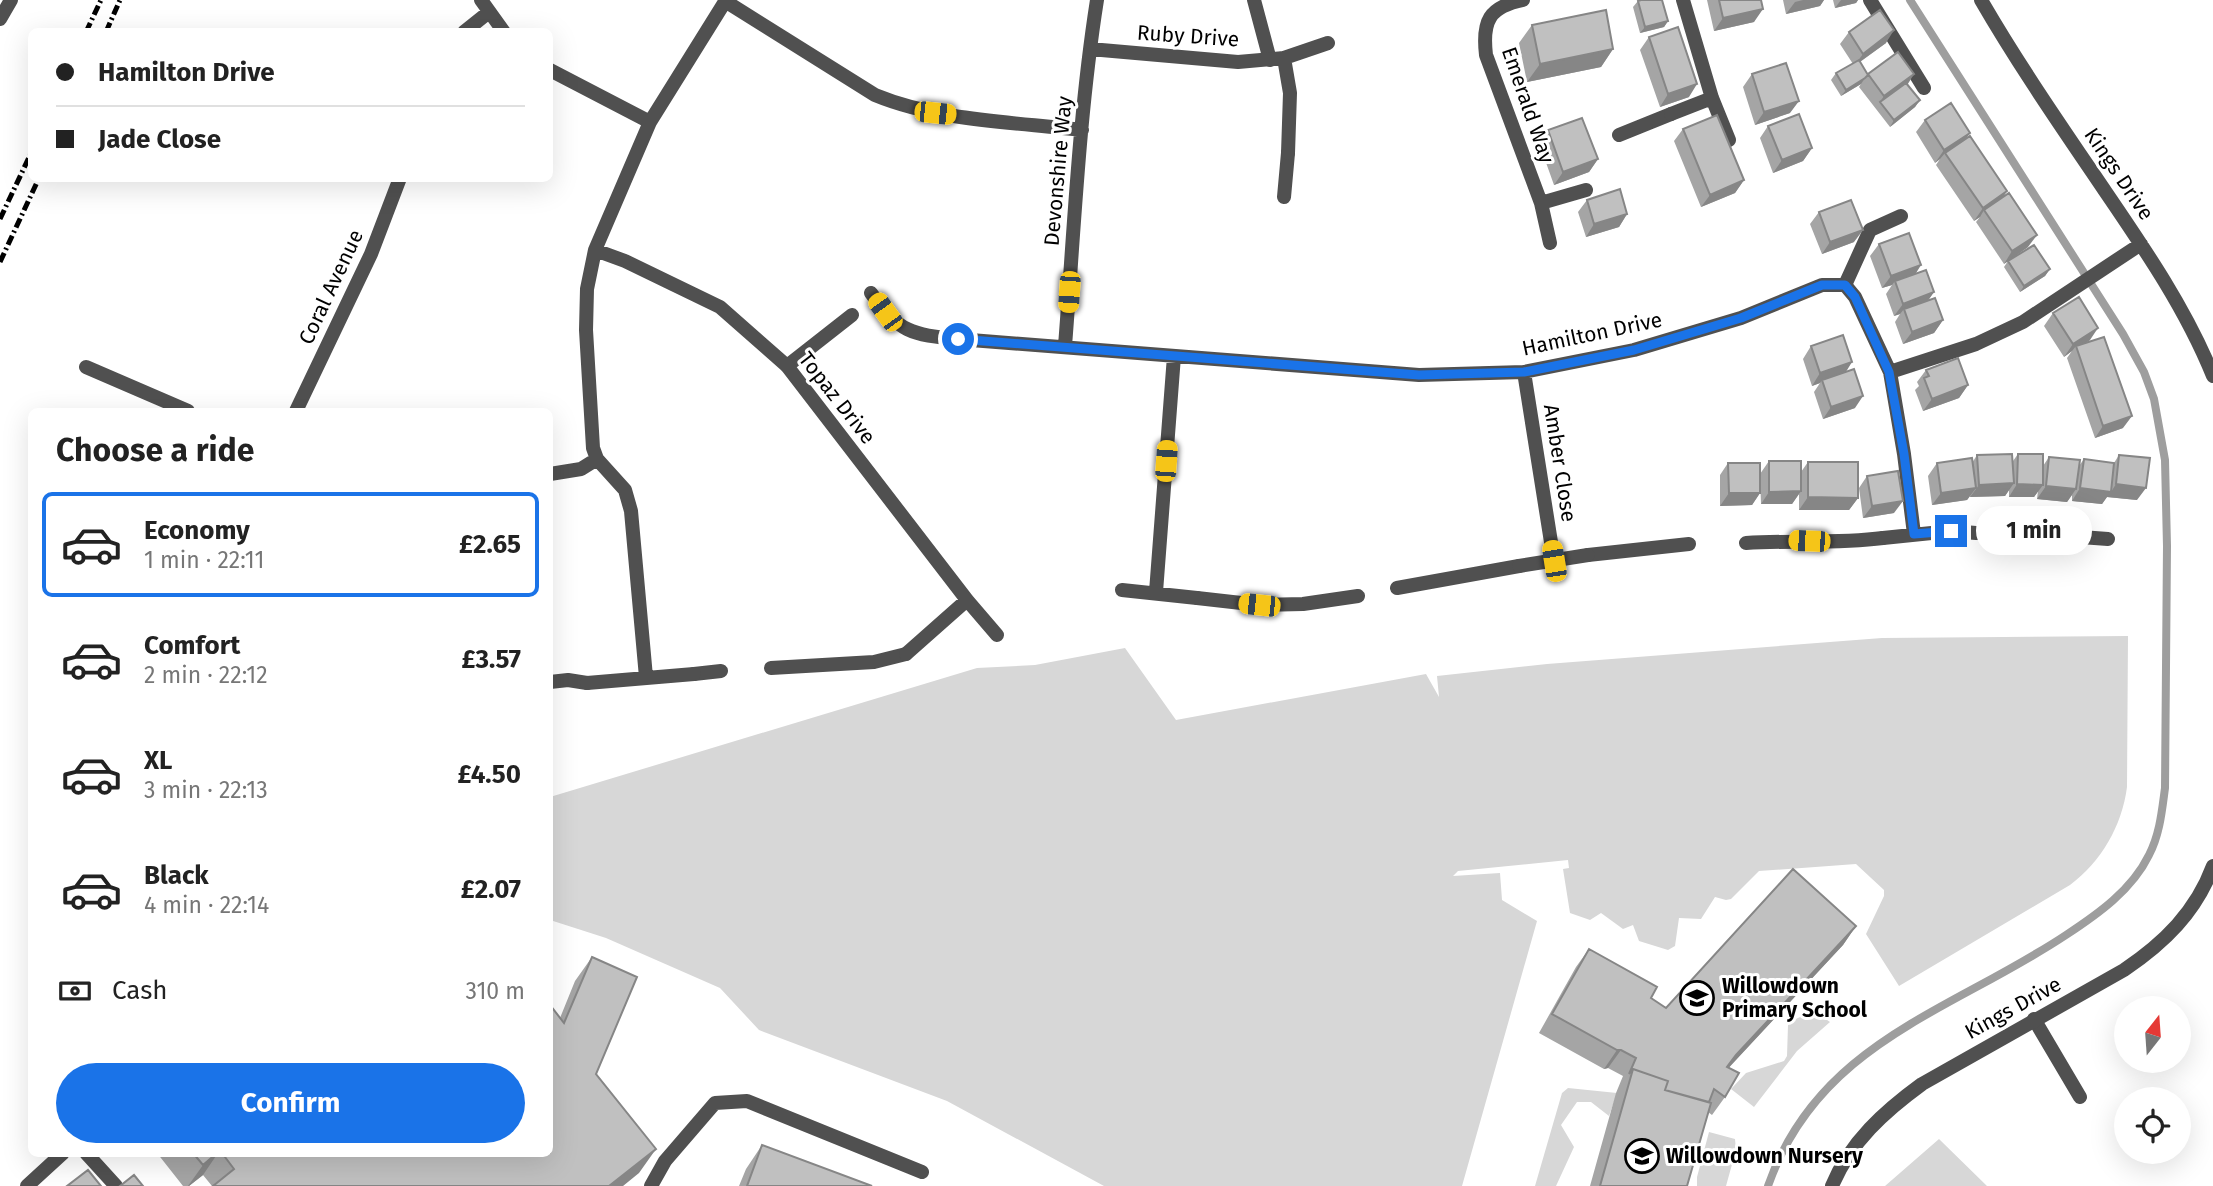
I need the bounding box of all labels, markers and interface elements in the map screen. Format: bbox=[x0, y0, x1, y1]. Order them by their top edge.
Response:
street label: Ruby Drive bbox=[1136, 19, 1240, 53]
street label: Emerald Way bbox=[1496, 43, 1560, 167]
text: Hamilton Drive bbox=[98, 57, 275, 88]
street label: Devonshire Way bbox=[1038, 94, 1078, 247]
car bbox=[914, 100, 957, 126]
street label: Kings Drive bbox=[2079, 123, 2159, 225]
text: Jade Close bbox=[98, 124, 221, 155]
street label: Coral Avenue bbox=[293, 225, 369, 349]
car bbox=[1058, 270, 1081, 314]
car bbox=[865, 289, 906, 335]
street label: Hamilton Drive bbox=[1520, 306, 1664, 362]
route start bbox=[942, 323, 974, 355]
street label: Topaz Drive bbox=[793, 347, 881, 449]
street label: Amber Close bbox=[1538, 402, 1582, 524]
text: Choose a ride bbox=[56, 431, 254, 469]
car bbox=[1155, 439, 1178, 483]
callout: 1 min bbox=[1976, 506, 2091, 556]
icon: car bbox=[60, 513, 123, 576]
text: Economy bbox=[144, 515, 250, 546]
route end bbox=[1935, 515, 1967, 547]
text: 1 min bbox=[2006, 516, 2062, 544]
text: £2.65 bbox=[459, 529, 521, 560]
car bbox=[1788, 530, 1831, 552]
car bbox=[1541, 539, 1568, 583]
text: 1 min · 22:11 bbox=[144, 546, 264, 574]
car bbox=[1238, 592, 1281, 618]
icon: car bbox=[60, 628, 123, 691]
text: Comfort bbox=[144, 630, 240, 661]
text: £3.57 bbox=[462, 644, 521, 675]
text: 2 min · 22:12 bbox=[144, 661, 268, 689]
icon: car bbox=[60, 743, 123, 806]
text: XL bbox=[144, 745, 172, 776]
text: £4.50 bbox=[457, 759, 521, 790]
text: 3 min · 22:13 bbox=[144, 776, 268, 804]
icon: car bbox=[60, 858, 123, 921]
text: Black bbox=[144, 860, 209, 891]
text: £2.07 bbox=[461, 874, 521, 905]
text: 4 min · 22:14 bbox=[144, 891, 269, 919]
street label: Kings Drive bbox=[1960, 971, 2066, 1045]
icon: cash bbox=[56, 972, 94, 1010]
place label: Willowdown Primary School bbox=[1722, 973, 1868, 1023]
text: Cash bbox=[112, 975, 168, 1006]
text: 310 m bbox=[465, 977, 525, 1005]
school or university icon: Willowdown Primary School bbox=[1678, 979, 1716, 1017]
north arrow bbox=[2114, 996, 2191, 1073]
map controls bbox=[2114, 996, 2191, 1164]
button: Confirm bbox=[56, 1063, 525, 1143]
button: locate bbox=[2114, 1087, 2191, 1164]
school or university icon: Willowdown Nursery bbox=[1623, 1137, 1661, 1175]
place label: Willowdown Nursery bbox=[1666, 1143, 1863, 1169]

